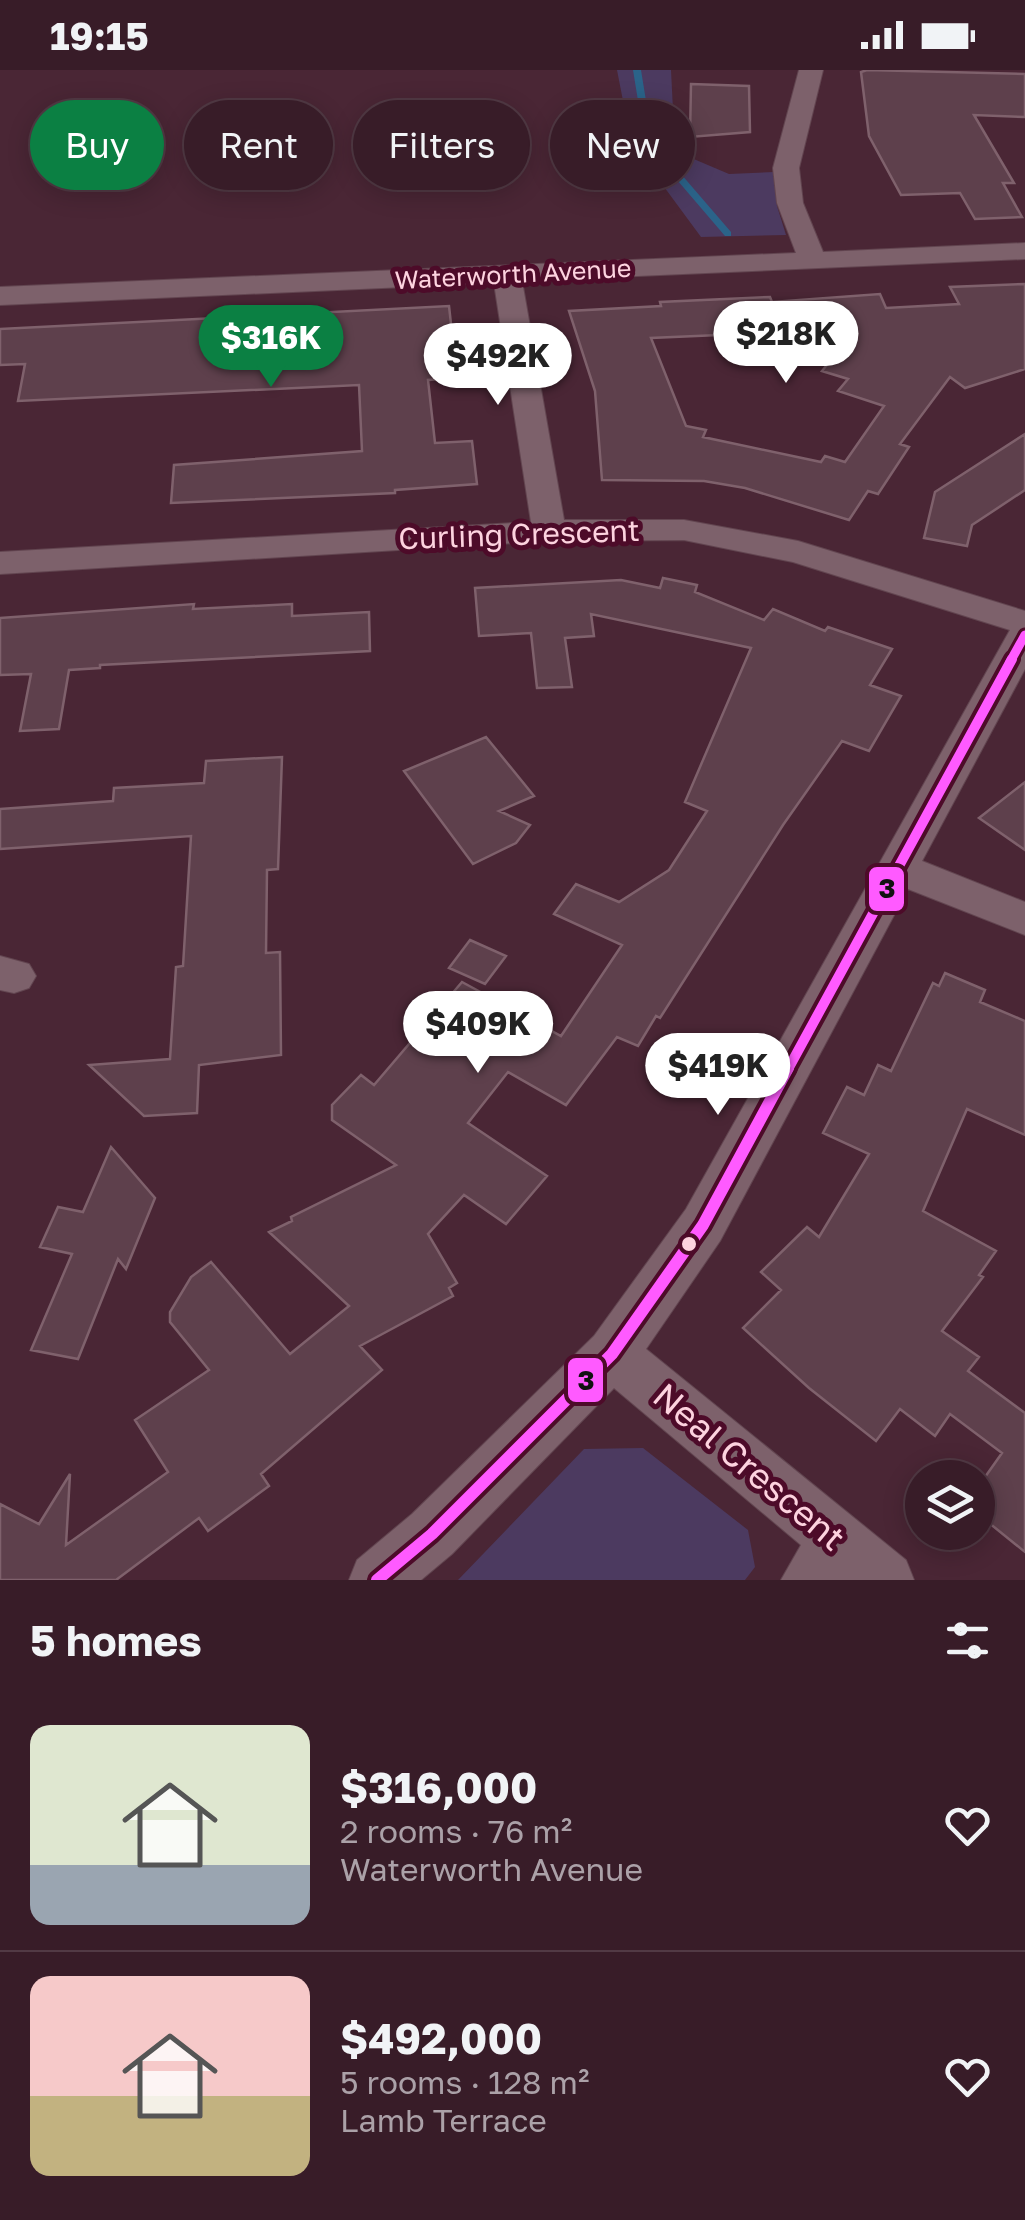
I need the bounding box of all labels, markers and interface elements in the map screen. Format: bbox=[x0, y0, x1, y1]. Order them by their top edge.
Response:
text: 19:15 bbox=[50, 13, 149, 58]
chip: Buy bbox=[30, 100, 164, 190]
chip: Rent bbox=[184, 100, 333, 190]
chip: Filters bbox=[353, 100, 530, 190]
chip: New bbox=[550, 100, 695, 190]
street label: Waterworth Avenue bbox=[394, 252, 632, 295]
pin: $218K bbox=[716, 301, 856, 386]
pin: $316K bbox=[201, 305, 341, 390]
text: $218K bbox=[735, 314, 837, 352]
text: $316K bbox=[221, 318, 321, 356]
pin: $492K bbox=[428, 323, 568, 408]
text: $492K bbox=[446, 336, 550, 374]
street label: Curling Crescent bbox=[398, 512, 640, 556]
line badge: 3 bbox=[867, 865, 906, 913]
text: 3 bbox=[878, 871, 896, 904]
pin: $409K bbox=[408, 991, 548, 1076]
text: $409K bbox=[425, 1004, 531, 1042]
pin: $419K bbox=[648, 1033, 788, 1118]
text: $419K bbox=[667, 1046, 769, 1084]
unlabelled marker bbox=[679, 1234, 699, 1254]
line badge: 3 bbox=[566, 1356, 605, 1404]
text: 3 bbox=[577, 1363, 595, 1396]
street label: Neal Crescent bbox=[645, 1374, 854, 1559]
map controls bbox=[905, 1460, 995, 1550]
button: layers bbox=[905, 1460, 995, 1550]
icon: filters bbox=[940, 1613, 995, 1668]
text: 5 homes bbox=[30, 1615, 202, 1665]
text: $316,000 bbox=[340, 1762, 537, 1812]
icon: home bbox=[110, 1765, 230, 1885]
icon: heart bbox=[940, 1798, 995, 1853]
text: 2 rooms · 76 m² bbox=[340, 1812, 572, 1850]
text: Waterworth Avenue bbox=[340, 1850, 643, 1888]
text: $492,000 bbox=[340, 2013, 542, 2063]
icon: home bbox=[110, 2016, 230, 2136]
icon: heart bbox=[940, 2049, 995, 2104]
text: 5 rooms · 128 m² bbox=[340, 2063, 589, 2101]
text: Lamb Terrace bbox=[340, 2101, 547, 2139]

